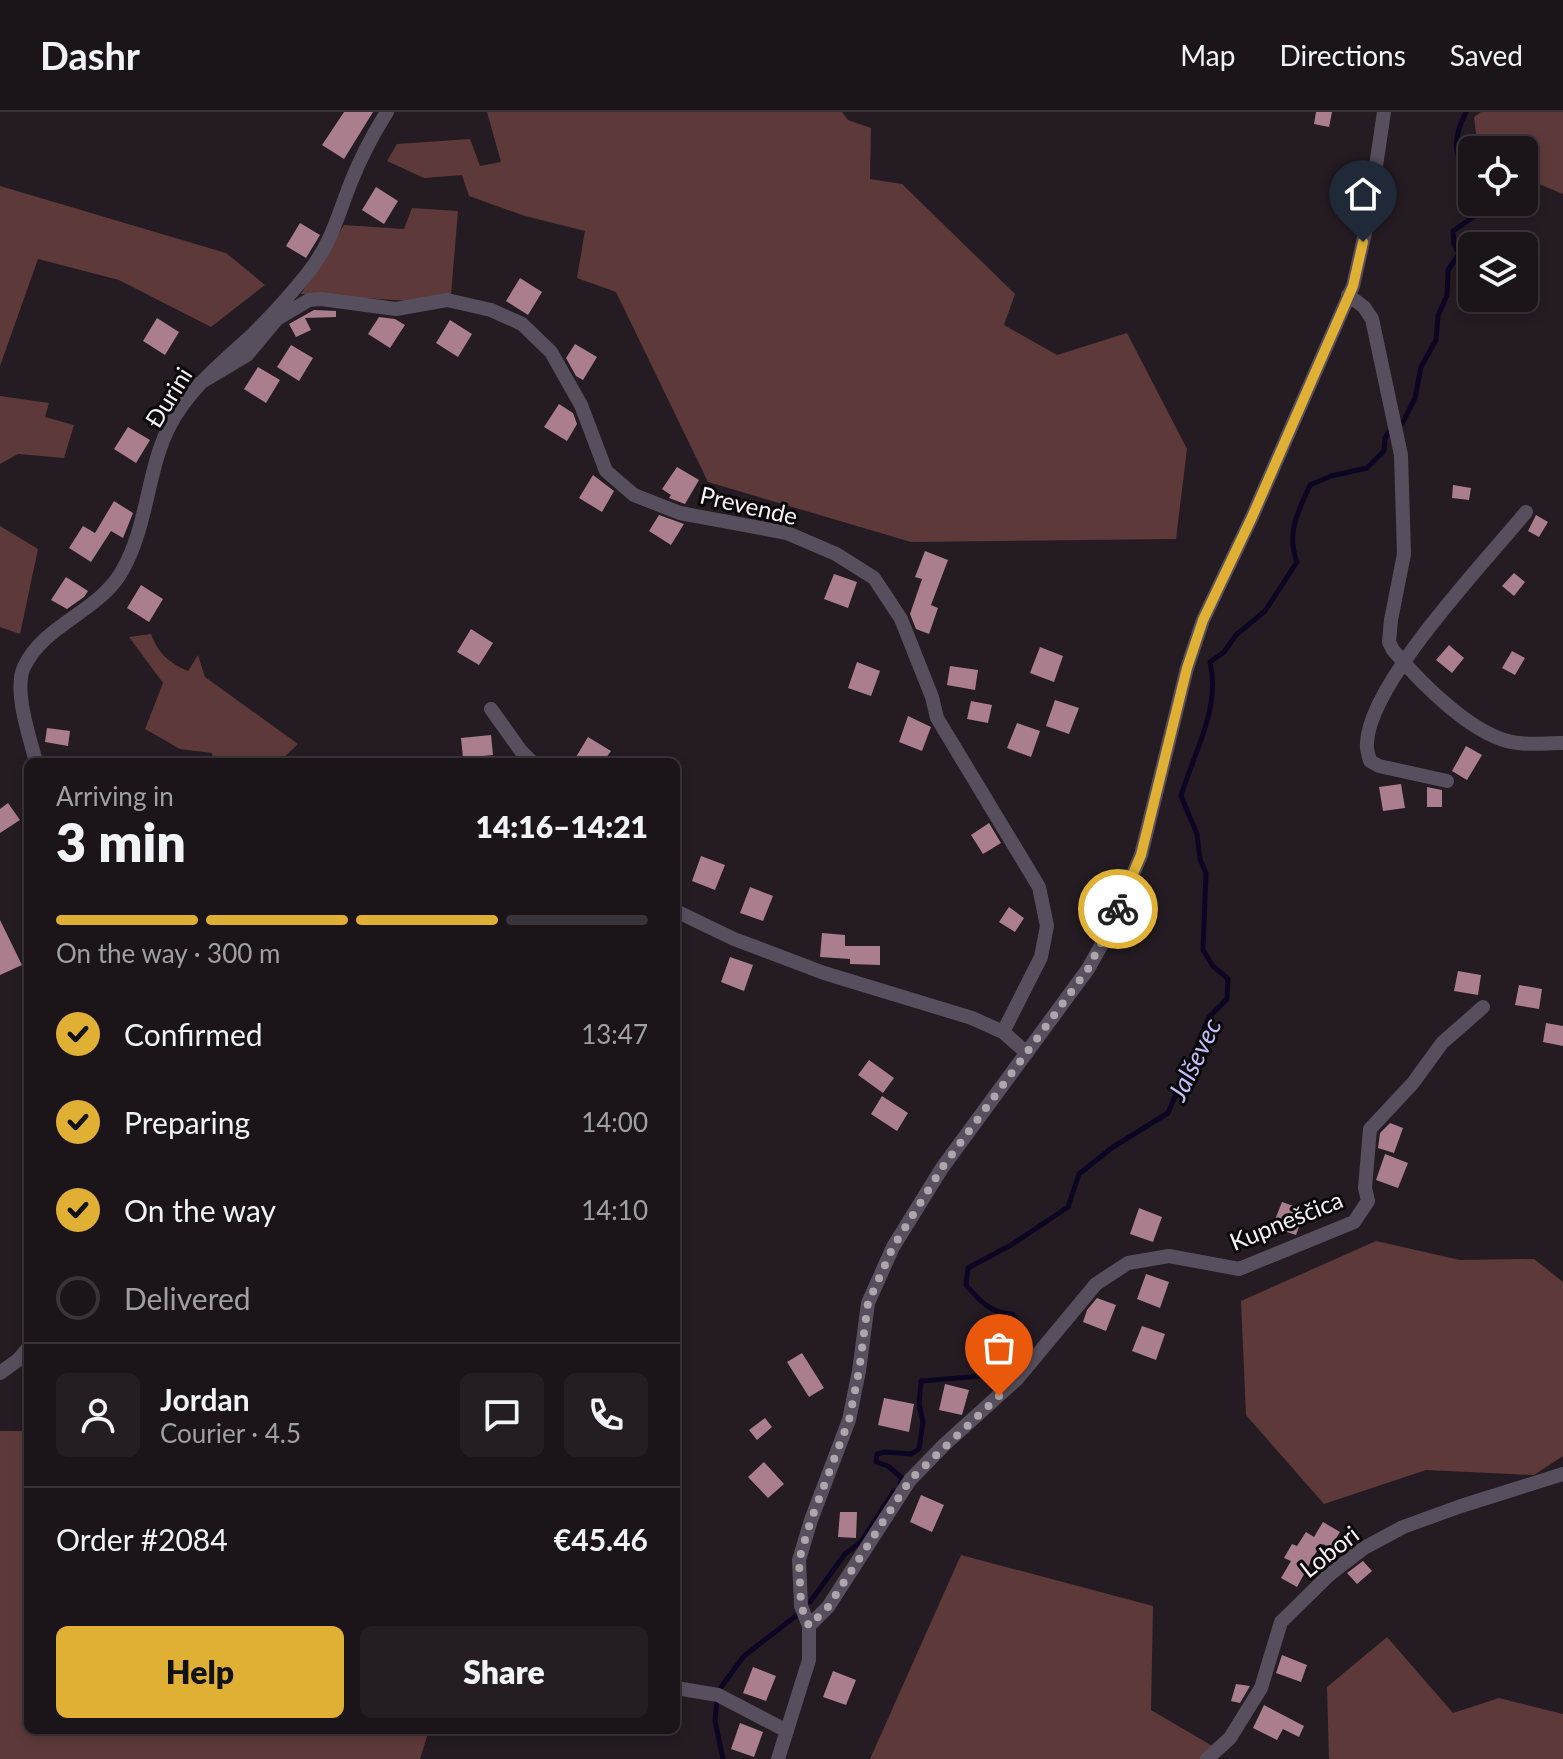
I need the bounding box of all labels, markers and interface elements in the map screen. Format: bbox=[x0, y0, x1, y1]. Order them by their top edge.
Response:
text: Dashr bbox=[40, 32, 140, 78]
text: Map bbox=[1180, 38, 1235, 72]
text: Directions bbox=[1279, 38, 1406, 72]
text: Saved bbox=[1450, 38, 1523, 72]
map controls bbox=[1458, 136, 1538, 312]
button: locate bbox=[1458, 136, 1538, 216]
pin bbox=[1329, 160, 1397, 242]
icon: home bbox=[1341, 172, 1385, 216]
button: layers bbox=[1458, 232, 1538, 312]
street label: Đurini bbox=[138, 362, 198, 432]
street label: Prevende bbox=[697, 480, 801, 530]
text: Arriving in bbox=[56, 780, 174, 812]
text: 14:16–14:21 bbox=[475, 808, 648, 844]
text: 3 min bbox=[56, 811, 186, 873]
courier bbox=[1078, 869, 1158, 949]
icon: bike bbox=[1096, 887, 1140, 931]
text: On the way · 300 m bbox=[56, 937, 280, 969]
icon: check bbox=[56, 1012, 100, 1056]
water label: Jalševec bbox=[1160, 1012, 1228, 1106]
text: Confirmed bbox=[124, 1016, 263, 1052]
text: 13:47 bbox=[581, 1018, 648, 1050]
icon: check bbox=[56, 1100, 100, 1144]
text: Preparing bbox=[124, 1104, 250, 1140]
text: 14:00 bbox=[581, 1106, 648, 1138]
street label: Kupneščica bbox=[1225, 1184, 1347, 1256]
icon: check bbox=[56, 1188, 100, 1232]
text: On the way bbox=[124, 1192, 276, 1228]
text: 14:10 bbox=[581, 1194, 648, 1226]
text: Delivered bbox=[124, 1280, 251, 1316]
pin bbox=[965, 1314, 1033, 1396]
icon: bag bbox=[977, 1326, 1021, 1370]
button: person bbox=[56, 1373, 140, 1457]
button: chat bbox=[460, 1373, 544, 1457]
button: phone bbox=[564, 1373, 648, 1457]
text: Jordan bbox=[160, 1381, 250, 1417]
text: Courier · 4.5 bbox=[160, 1417, 301, 1449]
street label: Lobori bbox=[1294, 1519, 1364, 1583]
text: Order #2084 bbox=[56, 1521, 228, 1557]
text: €45.46 bbox=[554, 1521, 648, 1557]
button: Help bbox=[56, 1626, 344, 1718]
button: Share bbox=[360, 1626, 648, 1718]

